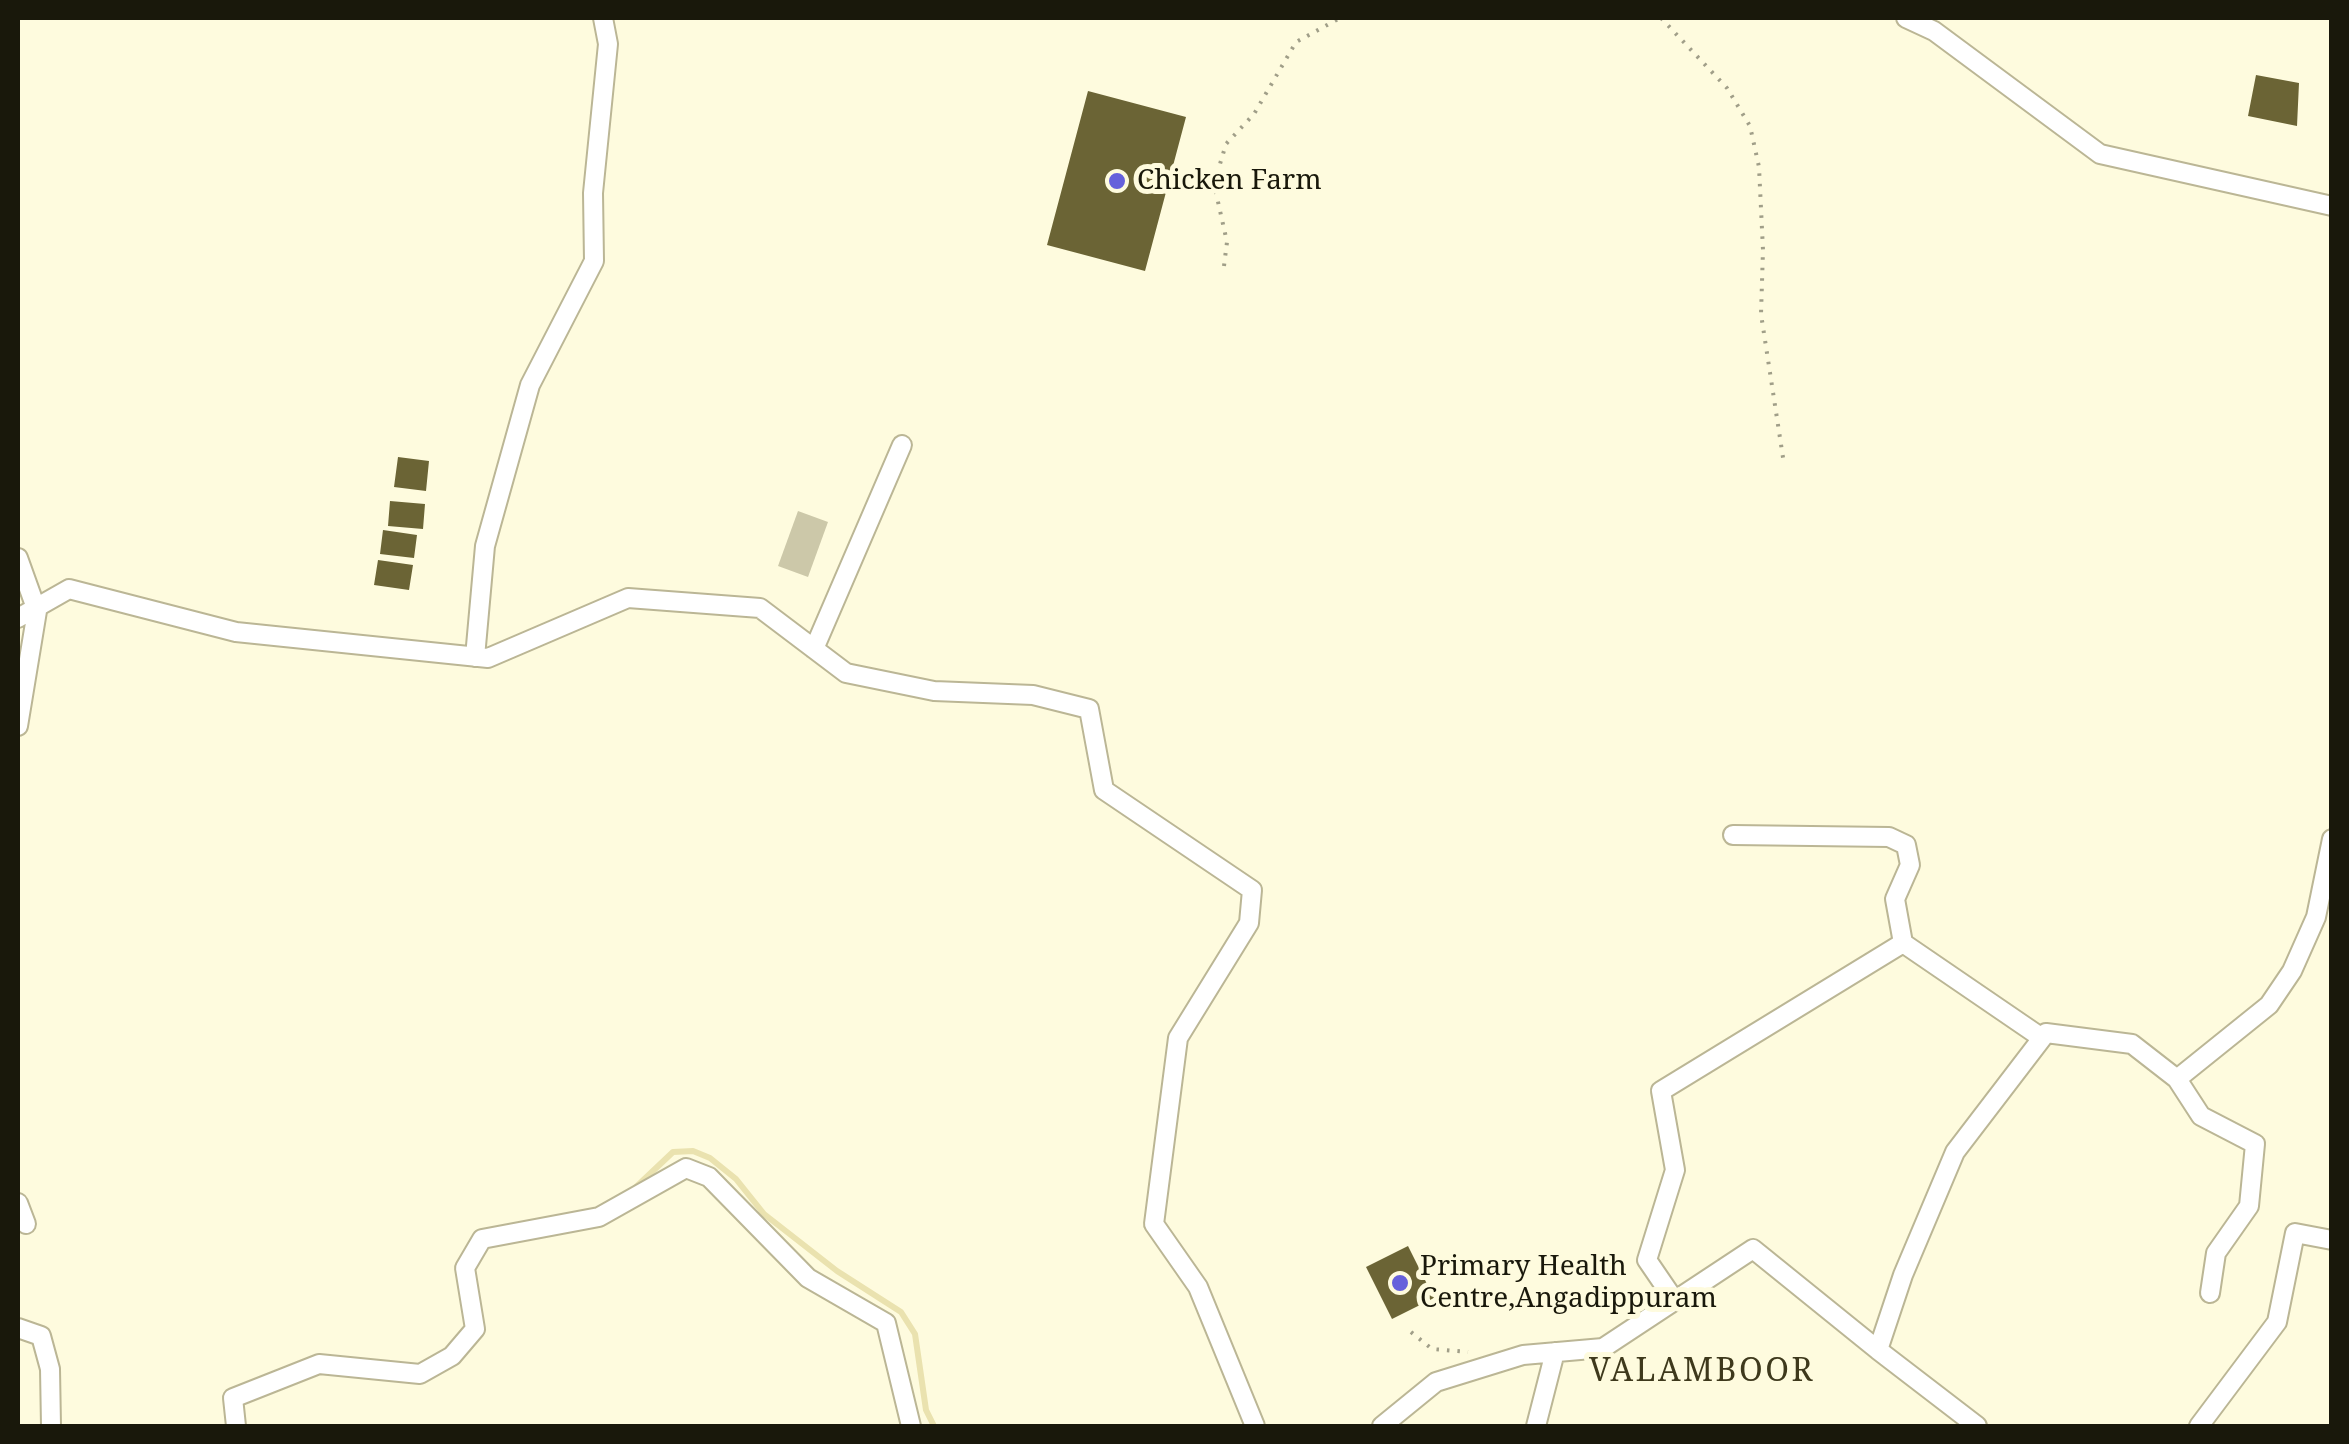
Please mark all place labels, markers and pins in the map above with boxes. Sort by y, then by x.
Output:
place label: Chicken Farm [1137,164,1322,198]
marker: Chicken Farm [1106,170,1128,192]
place label: Primary Health Centre,Angadippuram [1420,1250,1717,1316]
marker: Primary Health Centre,Angadippuram [1389,1272,1411,1294]

